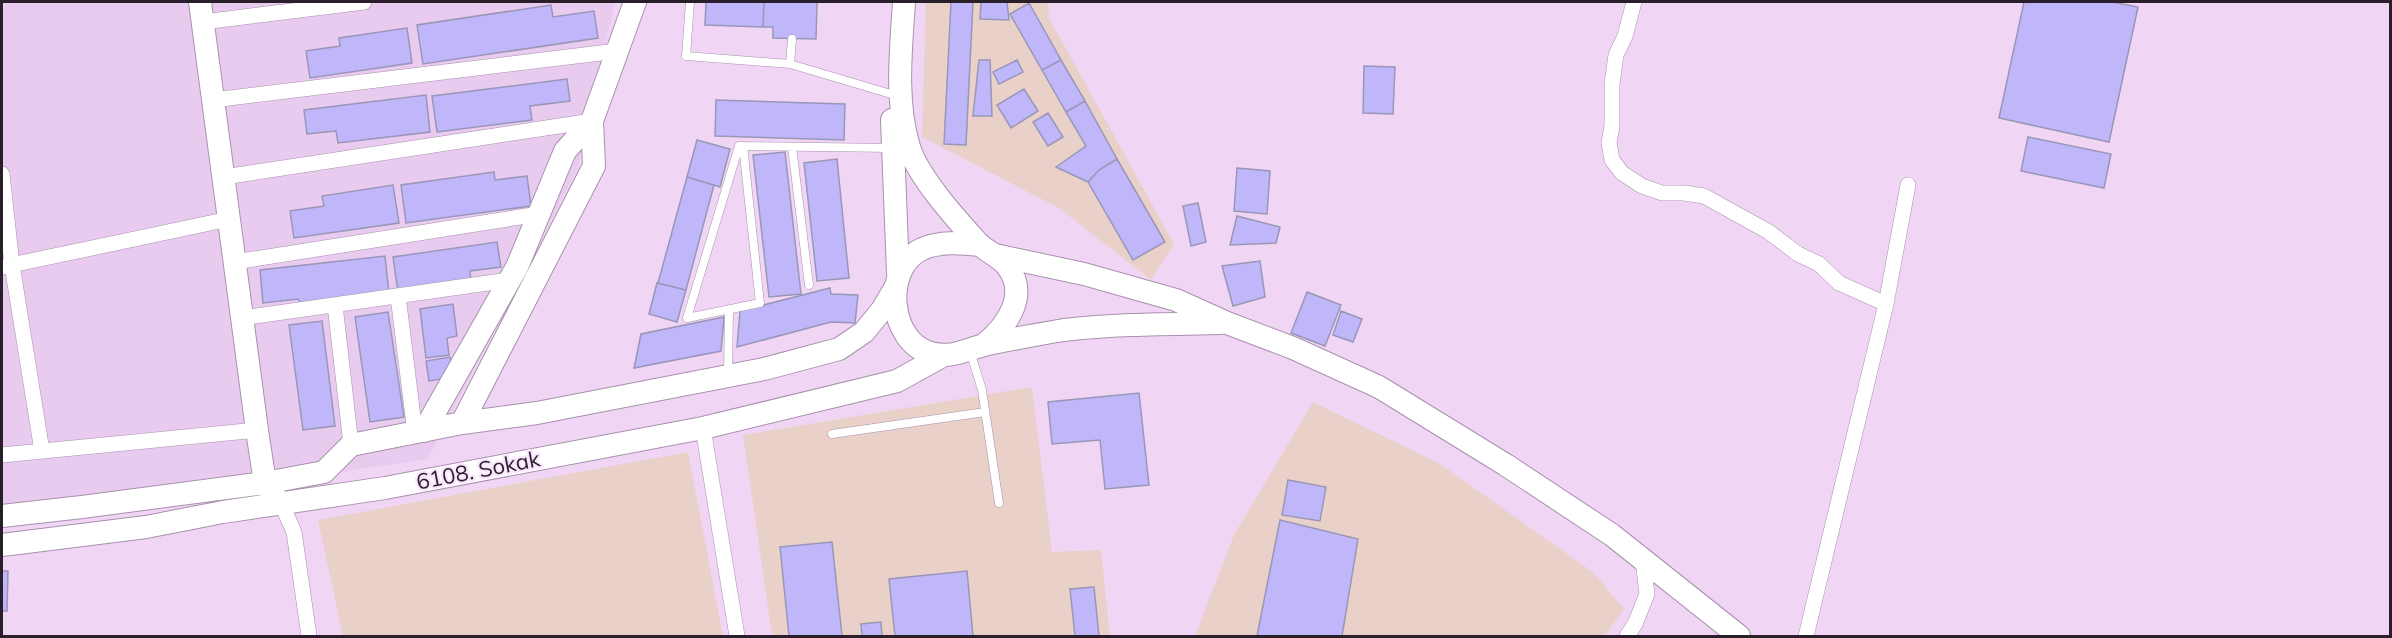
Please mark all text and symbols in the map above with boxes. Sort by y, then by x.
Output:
street label: 6108. Sokak [414,444,543,496]

